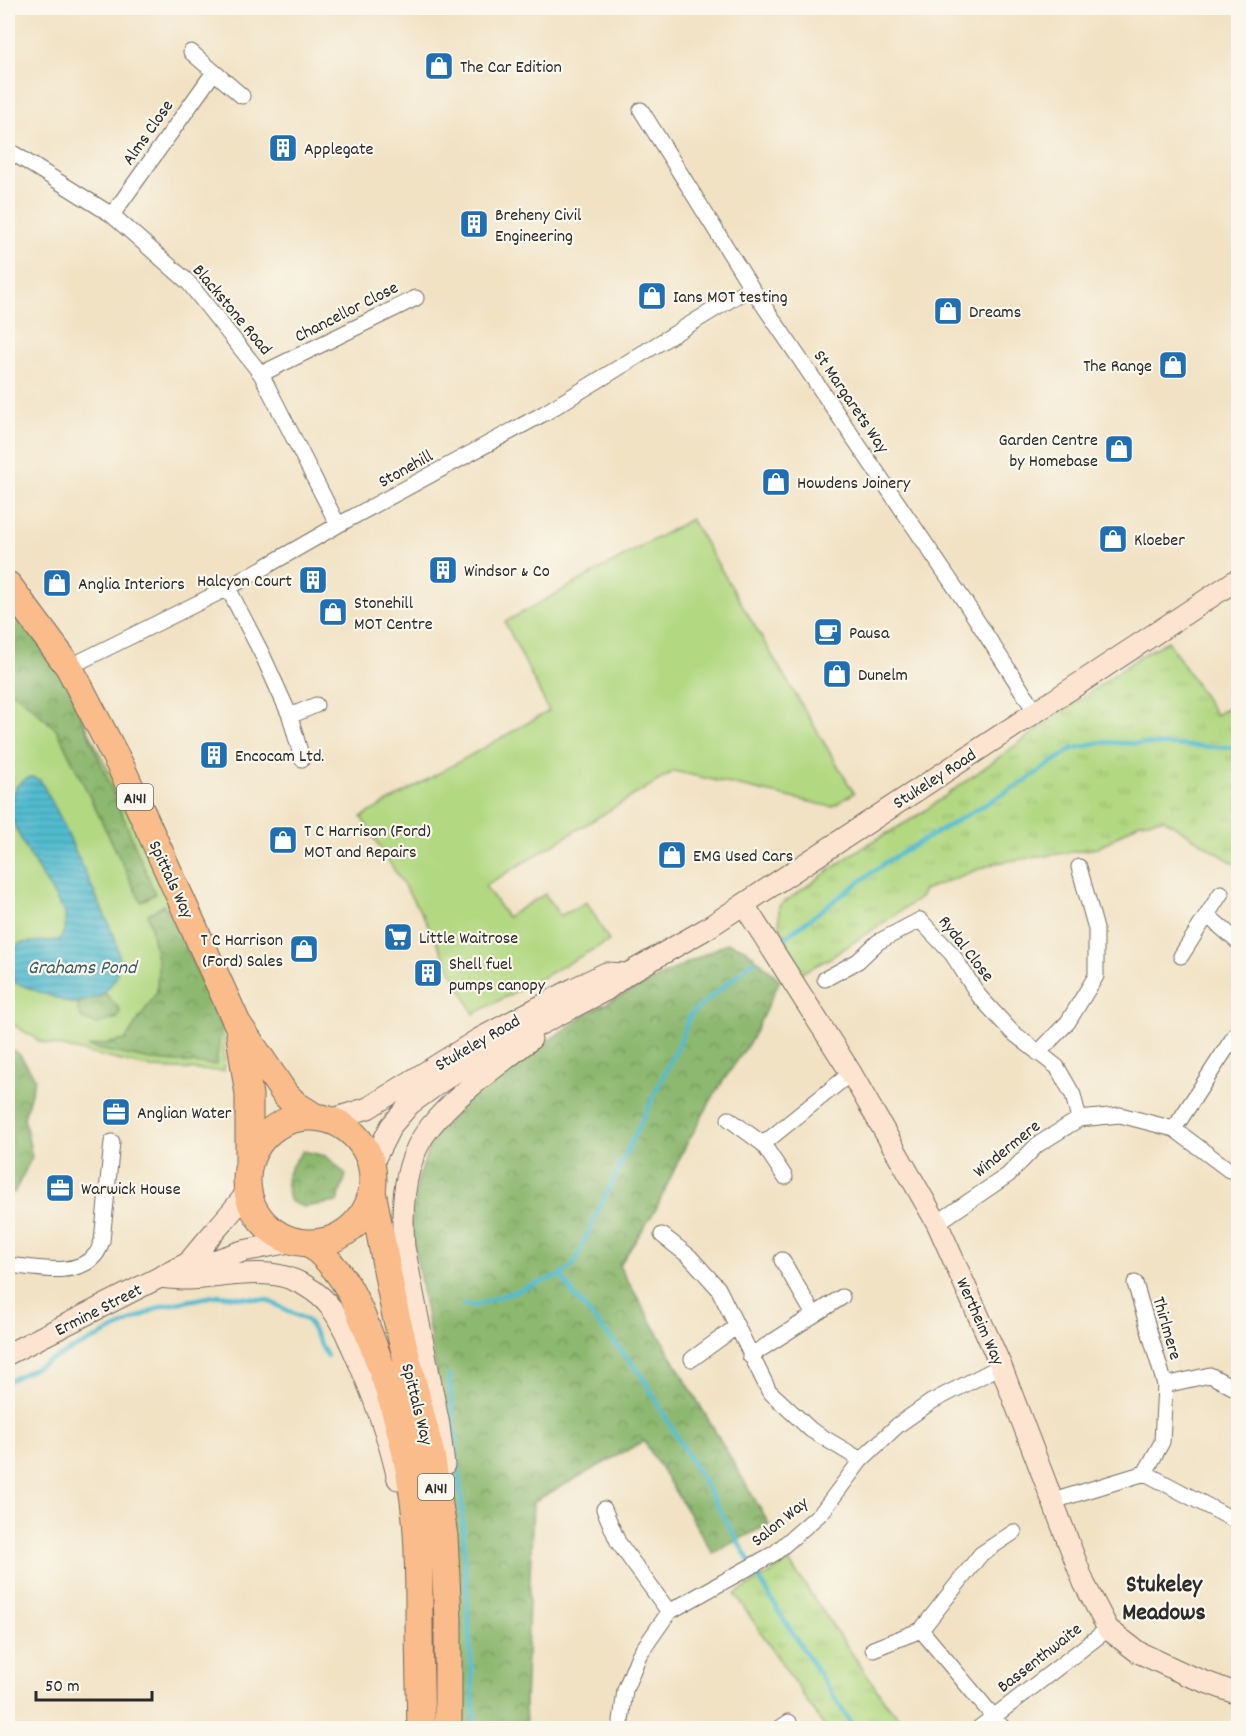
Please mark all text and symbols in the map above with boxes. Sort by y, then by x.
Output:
shop icon: The Car Edition [423,50,455,82]
place label: The Car Edition [460,56,562,81]
street label: Alms Close [117,96,181,171]
building icon: Applegate [267,132,299,164]
place label: Applegate [304,138,374,163]
place label: Breheny Civil Engineering [495,204,582,250]
building icon: Breheny Civil Engineering [458,208,490,240]
street label: Blackstone Road [185,260,277,362]
street label: Chancellor Close [291,276,403,350]
shop icon: Ians MOT testing [636,280,668,312]
place label: Ians MOT testing [673,286,788,311]
shop icon: Dreams [932,295,964,327]
place label: Dreams [969,301,1021,326]
street label: St Margarets Way [806,346,894,460]
shop icon: The Range [1157,349,1189,381]
place label: The Range [1083,355,1152,380]
place label: Garden Centre by Homebase [999,429,1098,475]
shop icon: Garden Centre by Homebase [1103,433,1135,465]
street label: Stonehill [374,445,439,495]
shop icon: Howdens Joinery [760,466,792,498]
place label: Howdens Joinery [797,472,911,497]
shop icon: Kloeber [1097,523,1129,555]
place label: Kloeber [1134,529,1185,554]
building icon: Windsor & Co [427,554,459,586]
place label: Windsor & Co [464,560,550,585]
building icon: Halcyon Court [297,564,329,596]
shop icon: Anglia Interiors [41,567,73,599]
place label: Halcyon Court [197,570,292,595]
place label: Anglia Interiors [78,573,185,598]
place label: Stonehill MOT Centre [354,592,433,638]
shop icon: Stonehill MOT Centre [317,596,349,628]
cafe icon: Pausa [812,616,844,648]
place label: Pausa [849,622,890,647]
shop icon: Dunelm [821,658,853,690]
place label: Dunelm [858,664,908,689]
building icon: Encocam Ltd. [198,739,230,771]
street label: Stukeley Road [889,744,982,816]
place label: Encocam Ltd. [235,745,324,770]
road number: A141 [117,784,153,810]
place label: T C Harrison (Ford) MOT and Repairs [304,820,431,866]
shop icon: T C Harrison (Ford) MOT and Repairs [267,824,299,856]
street label: Spittals Way [141,837,199,924]
shop icon: EMG Used Cars [656,839,688,871]
place label: EMG Used Cars [693,845,793,870]
street label: Rydal Close [931,911,999,988]
supermarket icon: Little Waitrose [382,921,414,953]
place label: Little Waitrose [419,927,518,952]
place label: T C Harrison (Ford) Sales [200,929,283,975]
shop icon: T C Harrison (Ford) Sales [288,933,320,965]
place label: Shell fuel pumps canopy [449,953,546,999]
water label: Grahams Pond [28,955,139,983]
building icon: Shell fuel pumps canopy [412,957,444,989]
street label: Stukeley Road [431,1010,526,1079]
office icon: Anglian Water [100,1096,132,1128]
place label: Anglian Water [137,1102,232,1127]
street label: Windermere [969,1115,1047,1185]
office icon: Warwick House [44,1172,76,1204]
place label: Warwick House [81,1178,181,1203]
street label: Wertheim Way [948,1274,1009,1370]
street label: Ermine Street [51,1278,147,1344]
street label: Thirlmere [1145,1294,1187,1363]
street label: Spittals Way [393,1361,438,1449]
road number: A141 [418,1474,454,1500]
street label: Salon Way [747,1492,815,1554]
district label: Stukeley Meadows [1122,1569,1206,1631]
street label: Bassenthwaite [993,1618,1088,1700]
scale bar [36,1664,152,1702]
text: 50 m [45,1675,80,1700]

